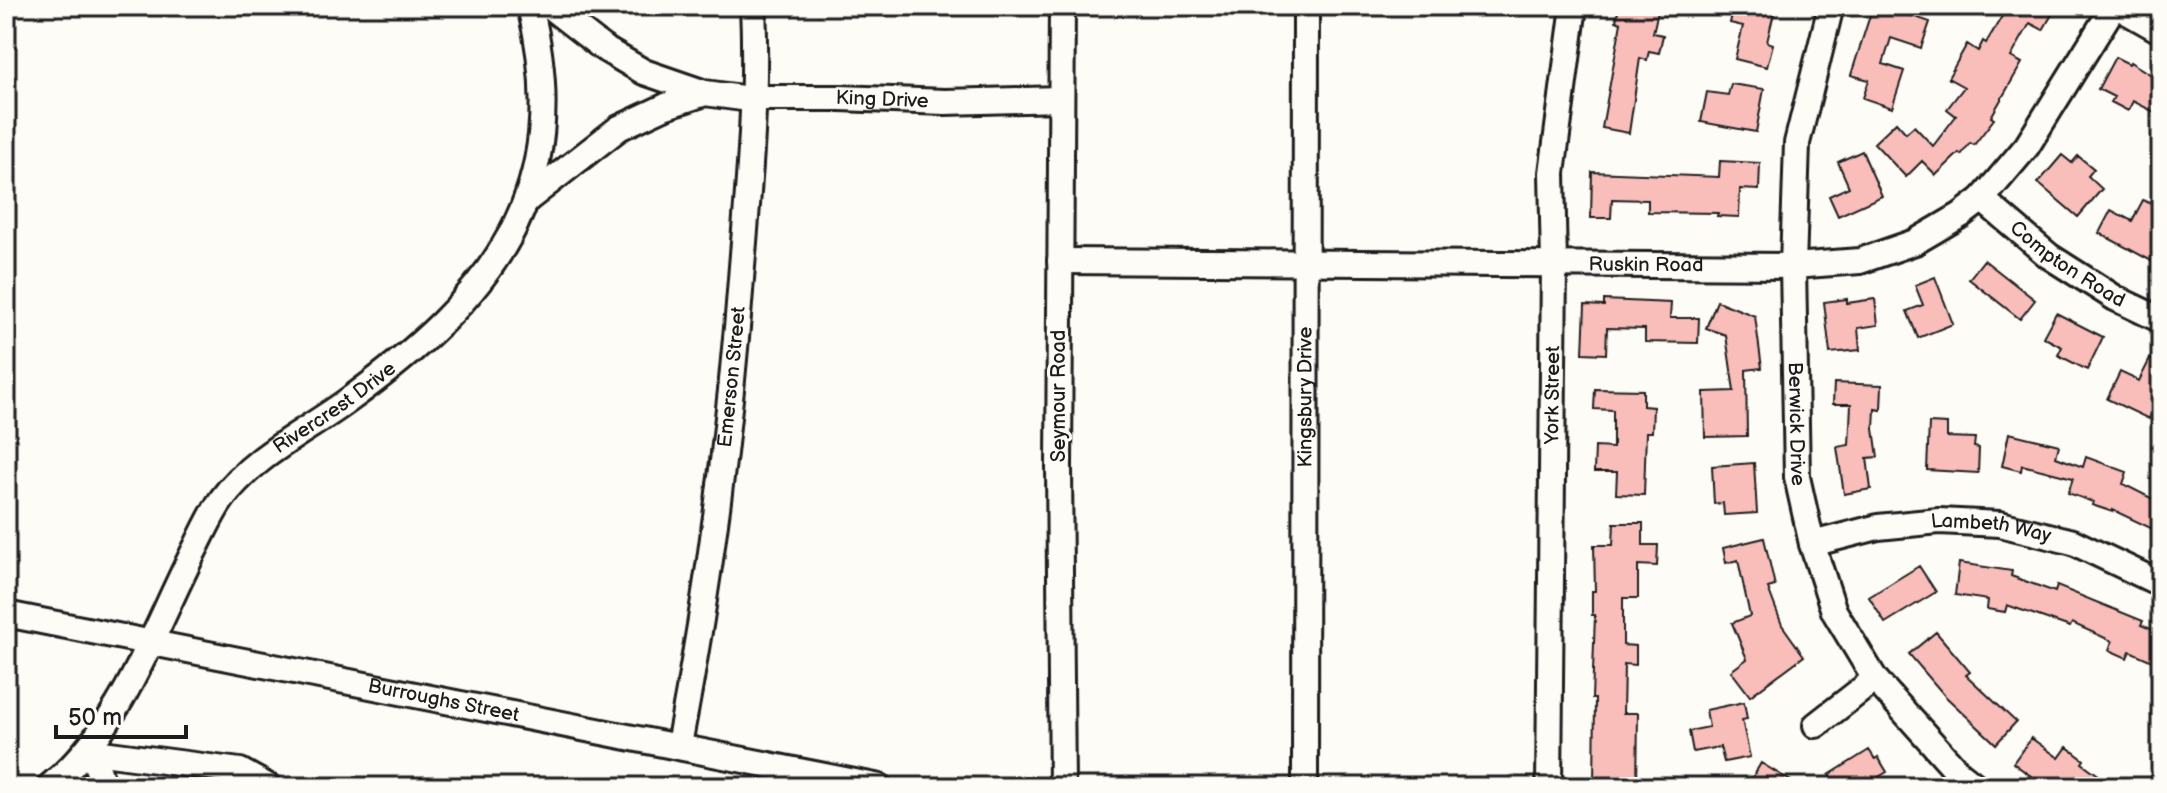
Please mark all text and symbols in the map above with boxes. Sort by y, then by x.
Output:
street label: King Drive [835,86,929,113]
street label: Compton Road [2005,216,2129,313]
street label: Ruskin Road [1588,253,1704,277]
street label: Emerson Street [713,306,751,449]
street label: Kingsbury Drive [1293,326,1318,468]
street label: Seymour Road [1047,330,1071,462]
street label: York Street [1540,346,1565,445]
street label: Rivercrest Drive [269,357,401,459]
street label: Berwick Drive [1783,362,1811,488]
street label: Lambeth Way [1930,509,2054,548]
street label: Burroughs Street [366,674,521,727]
scale bar [56,689,186,739]
text: 50 m [68,703,122,732]

